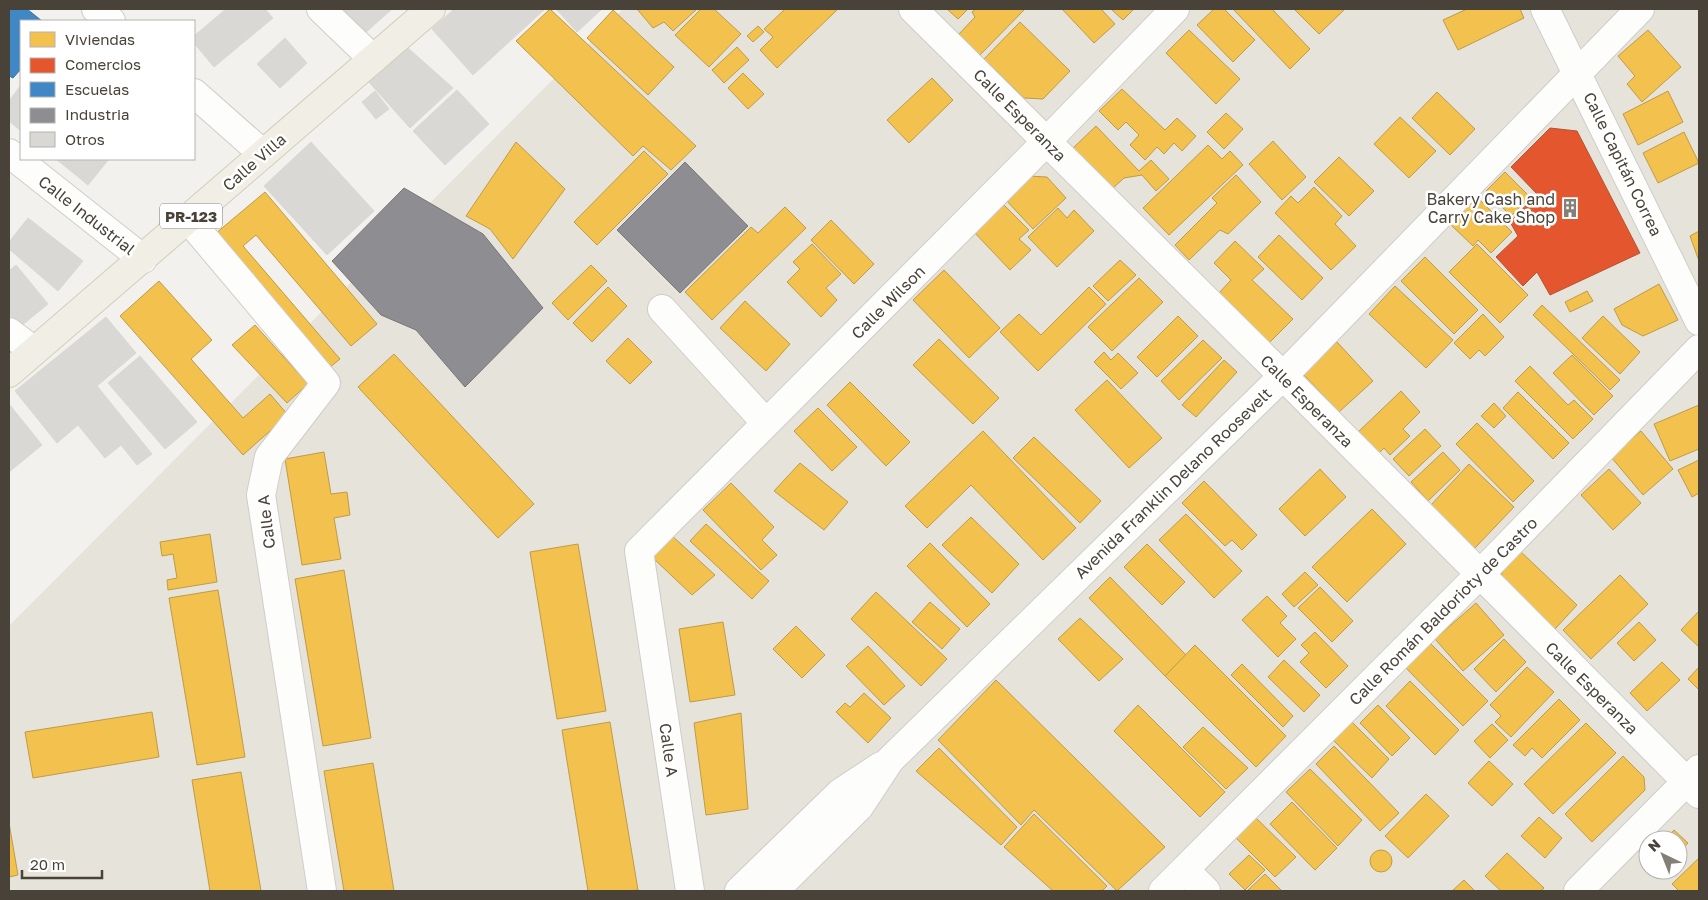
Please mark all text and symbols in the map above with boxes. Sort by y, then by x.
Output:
legend [20,20,195,160]
text: Viviendas [65,30,135,48]
text: Comercios [65,55,141,73]
street label: Calle Esperanza [970,65,1070,165]
text: Escuelas [65,80,129,98]
street label: Calle Capitán Correa [1579,89,1667,239]
text: Industria [65,105,130,123]
street label: Calle Villa [218,129,290,195]
text: Otros [65,130,105,148]
street label: Calle Industrial [35,171,139,259]
place label: Bakery Cash and Carry Cake Shop [1427,189,1555,227]
building icon: Bakery Cash and Carry Cake Shop [1559,197,1581,219]
road number: PR-123 [160,204,222,228]
street label: Calle Wilson [847,261,929,343]
street label: Calle Esperanza [1257,351,1357,451]
street label: Avenida Franklin Delano Roosevelt [1070,383,1276,583]
street label: Calle A [253,494,279,550]
street label: Calle Román Baldorioty de Castro [1345,513,1541,709]
street label: Calle Esperanza [1542,638,1642,738]
street label: Calle A [655,722,683,778]
north arrow [1638,830,1688,880]
text: N [1644,835,1663,855]
scale bar [22,848,102,880]
text: 20 m [30,855,65,873]

